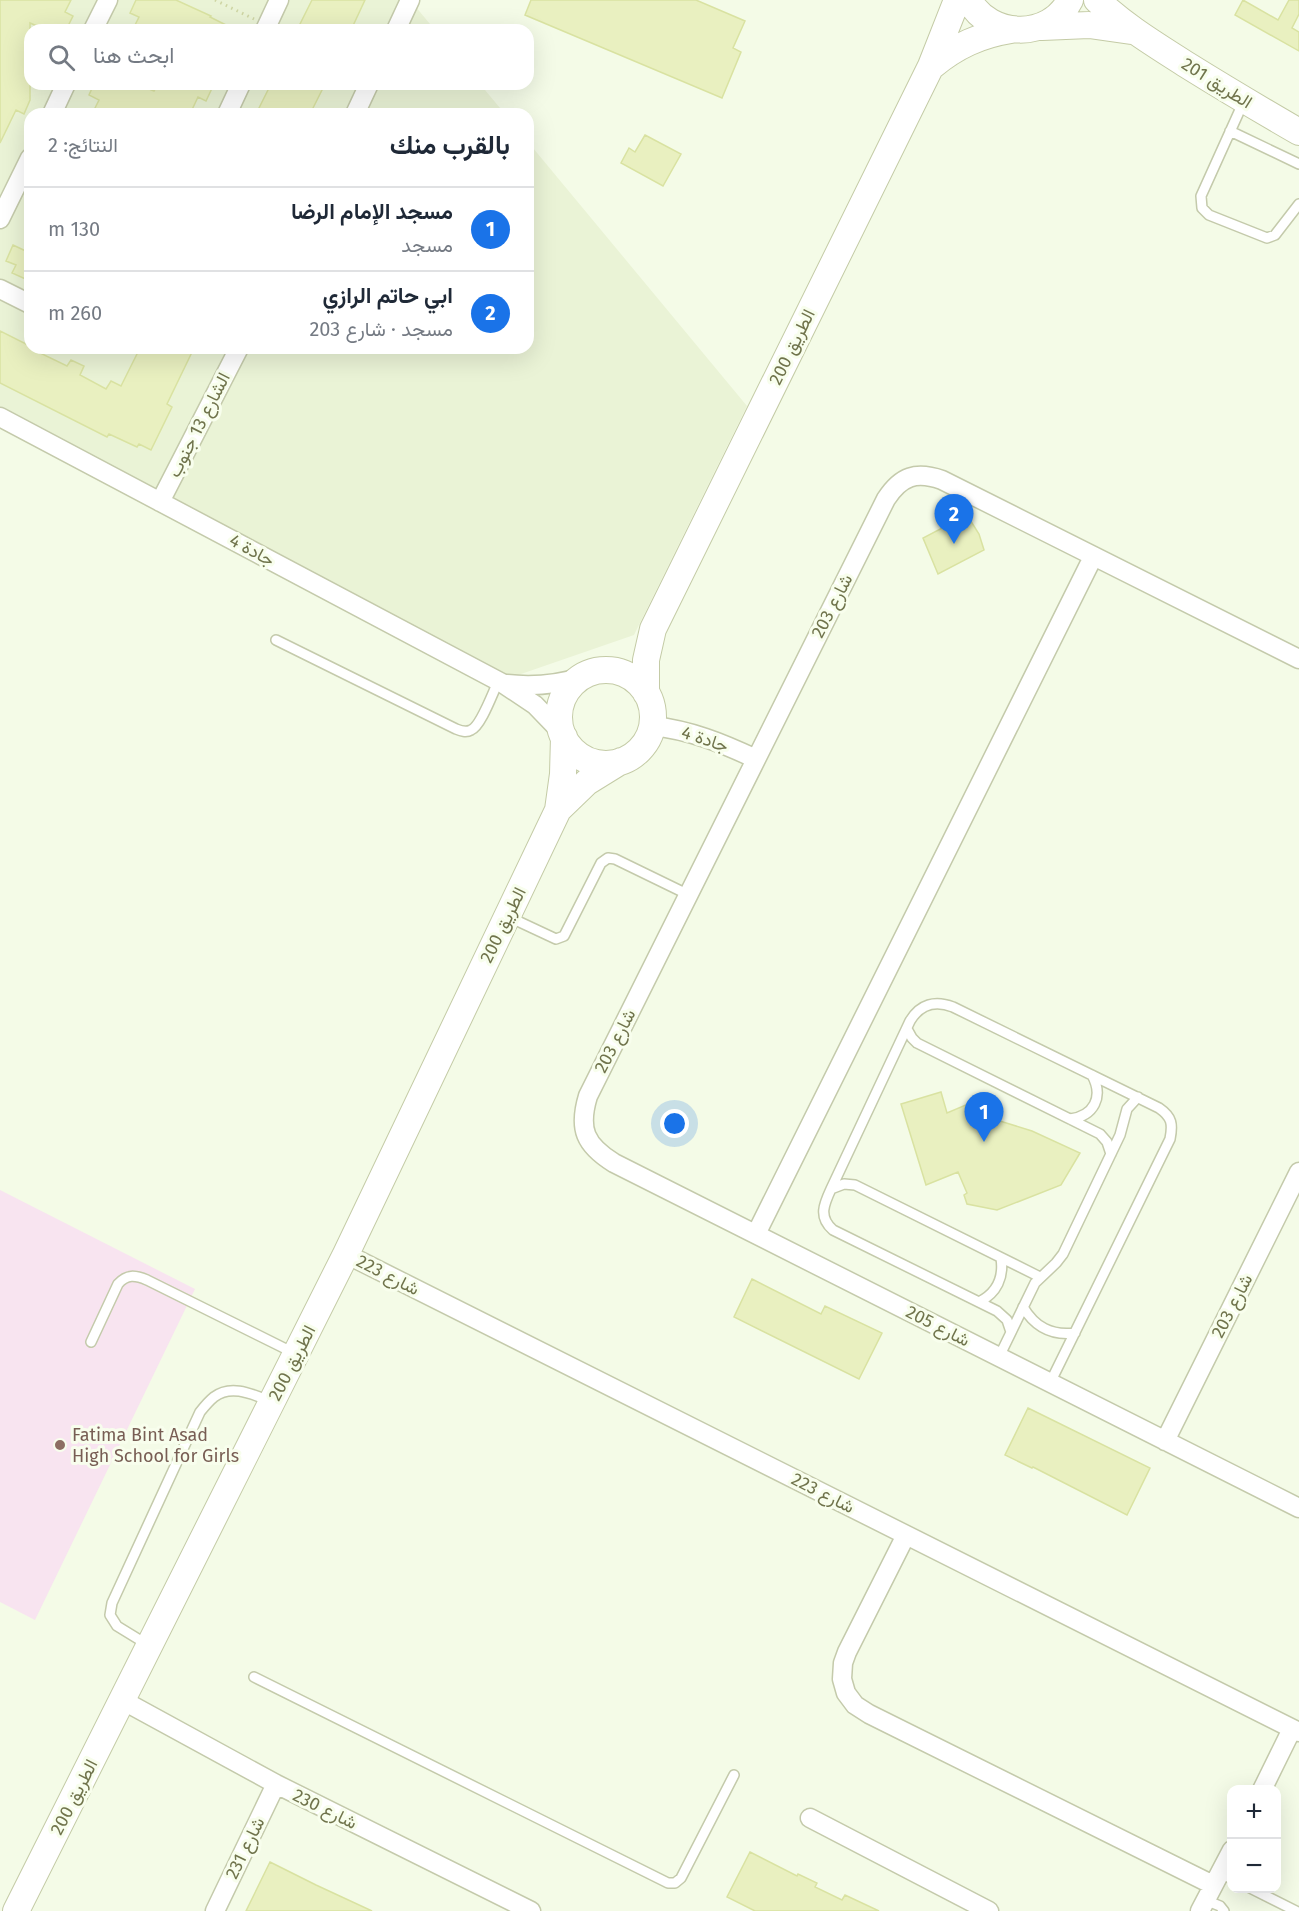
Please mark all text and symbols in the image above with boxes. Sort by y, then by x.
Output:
search box [24,24,534,90]
icon: search [45,41,78,74]
text: ابحث هنا [93,42,174,69]
street label: الطريق 201 [1178,53,1256,113]
text: بالقرب منك [390,130,510,161]
text: النتائج: 2 [48,133,118,157]
text: مسجد الإمام الرضا [291,198,453,225]
text: 130 m [48,217,100,241]
text: 1 [486,217,495,241]
text: مسجد [401,233,453,257]
text: ابي حاتم الرازي [322,282,453,309]
text: 260 m [48,301,102,325]
text: 2 [485,301,496,325]
street label: الطريق 200 [764,305,820,389]
text: مسجد · شارع 203 [309,317,453,341]
street label: الشارع 13 جنوب [163,369,236,482]
pin: 2 [934,494,974,544]
street label: جادة 4 [226,529,278,571]
street label: شارع 203 [807,570,858,642]
street label: جادة 4 [679,721,731,757]
street label: الطريق 200 [475,883,531,967]
street label: شارع 203 [590,1005,641,1077]
pin: 1 [964,1092,1004,1142]
your location [660,1109,689,1138]
street label: شارع 223 [352,1250,423,1301]
street label: شارع 203 [1207,1270,1258,1342]
street label: شارع 205 [902,1301,974,1352]
street label: الطريق 200 [264,1322,320,1404]
place label: Fatima Bint Asad High School for Girls [72,1424,239,1467]
marker: Fatima Bint Asad High School for Girls [53,1438,67,1452]
street label: شارع 223 [787,1468,858,1519]
street label: الطريق 200 [46,1756,102,1838]
street label: شارع 230 [289,1784,361,1835]
map controls [1227,1785,1281,1893]
button: + [1227,1785,1281,1839]
street label: شارع 231 [221,1813,270,1883]
button: − [1227,1839,1281,1893]

